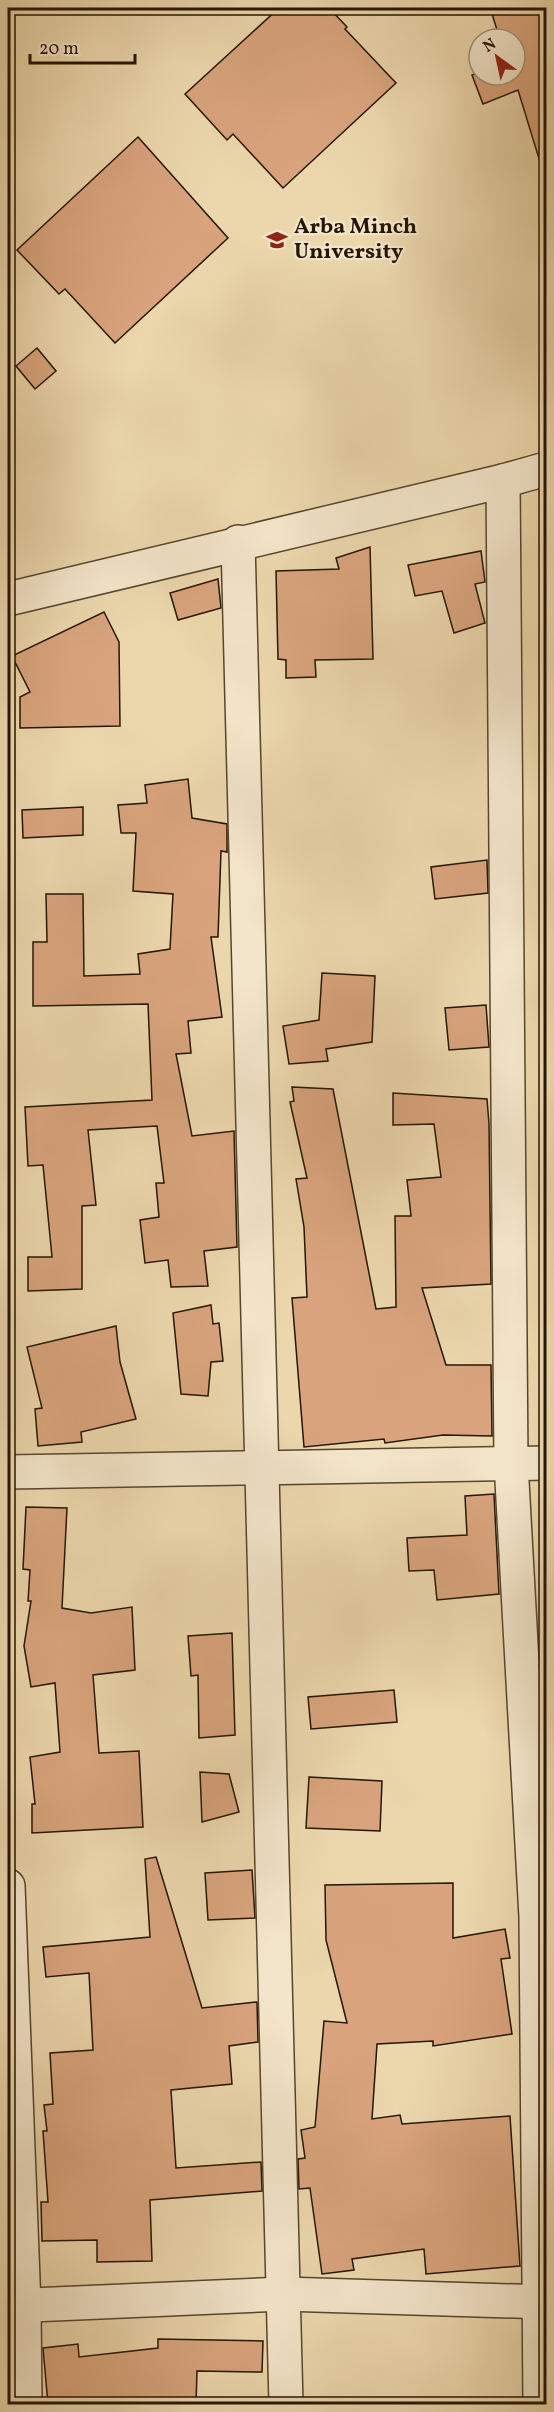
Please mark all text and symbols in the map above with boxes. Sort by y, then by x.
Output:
scale bar [30,27,135,65]
north arrow [467,27,527,87]
text: N [479,34,501,58]
text: 20 m [39,37,79,62]
place label: Arba Minch University [294,212,417,268]
school or university icon: Arba Minch University [265,228,289,252]

